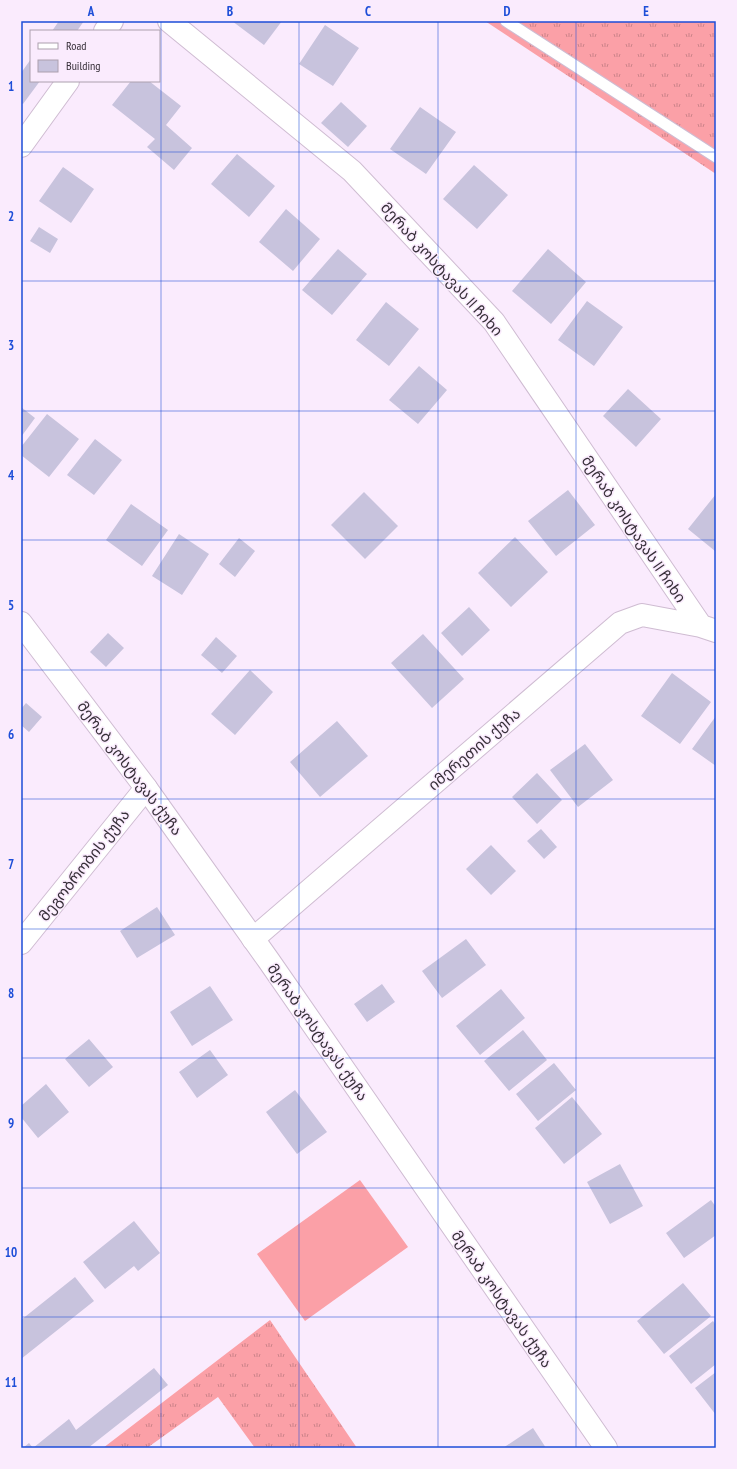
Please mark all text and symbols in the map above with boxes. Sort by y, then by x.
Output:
text: A [87,3,95,20]
text: B [227,3,233,20]
text: C [365,3,371,20]
text: D [504,3,511,20]
text: E [643,3,649,20]
legend [30,30,160,82]
text: Road [66,38,86,53]
text: Building [66,58,101,73]
text: 1 [8,78,14,95]
street label: მერაბ კოსტავას II ჩიხი [377,198,507,340]
text: 2 [8,208,14,225]
text: 3 [8,337,14,354]
street label: მერაბ კოსტავას II ჩიხი [578,452,690,606]
text: 4 [8,467,15,484]
text: 5 [8,597,14,614]
street label: მერაბ კოსტავას ქუჩა [73,697,187,839]
street label: იმერეთის ქუჩა [424,704,524,794]
text: 6 [8,726,14,743]
street label: მეგობრობის ქუჩა [34,805,134,925]
text: 7 [8,856,14,873]
street label: მერაბ კოსტავას ქუჩა [263,960,373,1104]
text: 8 [8,985,14,1002]
text: 9 [8,1115,14,1132]
street label: მერაბ კოსტავას ქუჩა [447,1227,557,1371]
text: 10 [5,1244,17,1261]
text: 11 [5,1374,17,1391]

